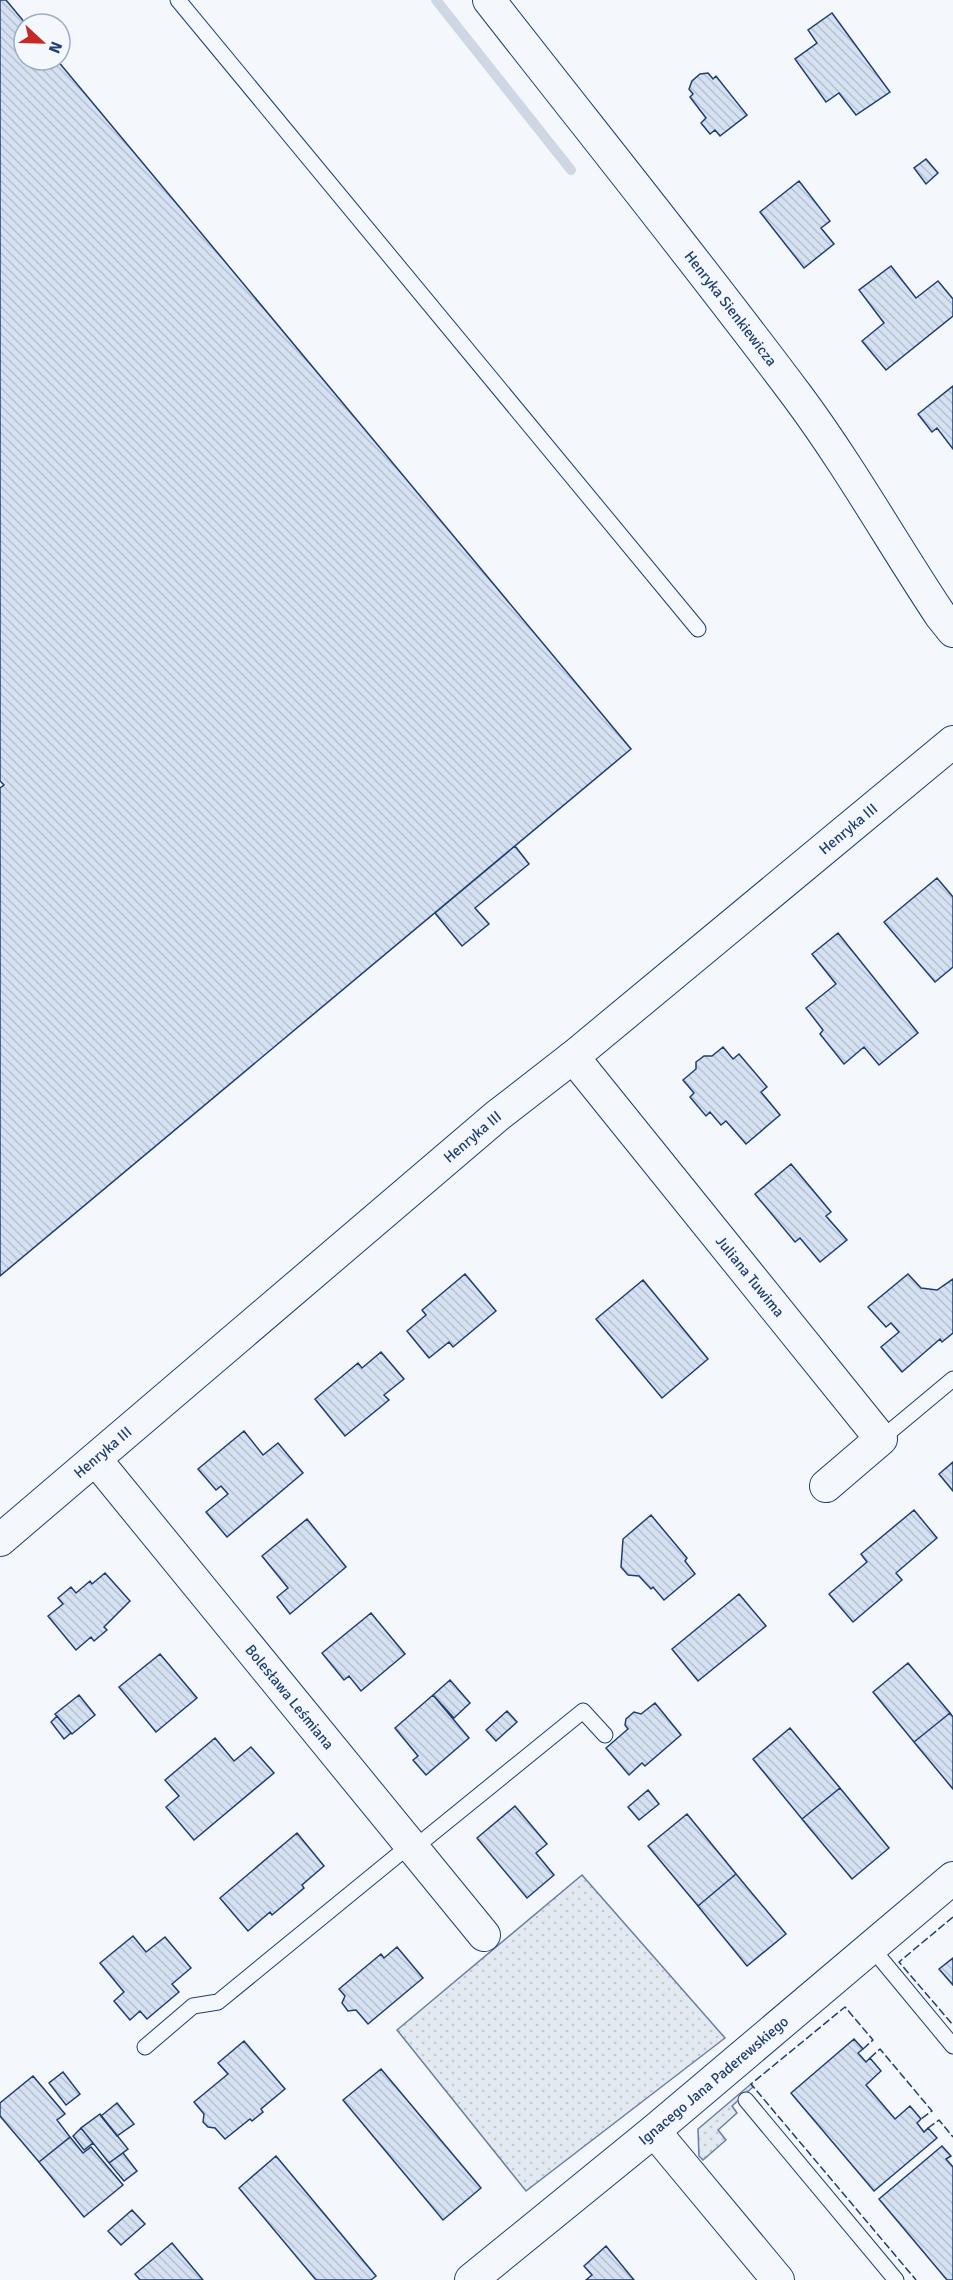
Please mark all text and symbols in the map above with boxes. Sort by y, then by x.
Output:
north arrow [12,12,72,72]
text: N [44,38,66,56]
street label: Henryka Sienkiewicza [681,247,781,370]
street label: Henryka III [815,799,881,858]
street label: Henryka III [440,1107,505,1167]
street label: Juliana Tuwima [712,1232,788,1321]
street label: Henryka III [70,1423,135,1482]
street label: Bolesława Leśmiana [241,1641,338,1753]
street label: Ignacego Jana Paderewskiego [635,2012,792,2149]

